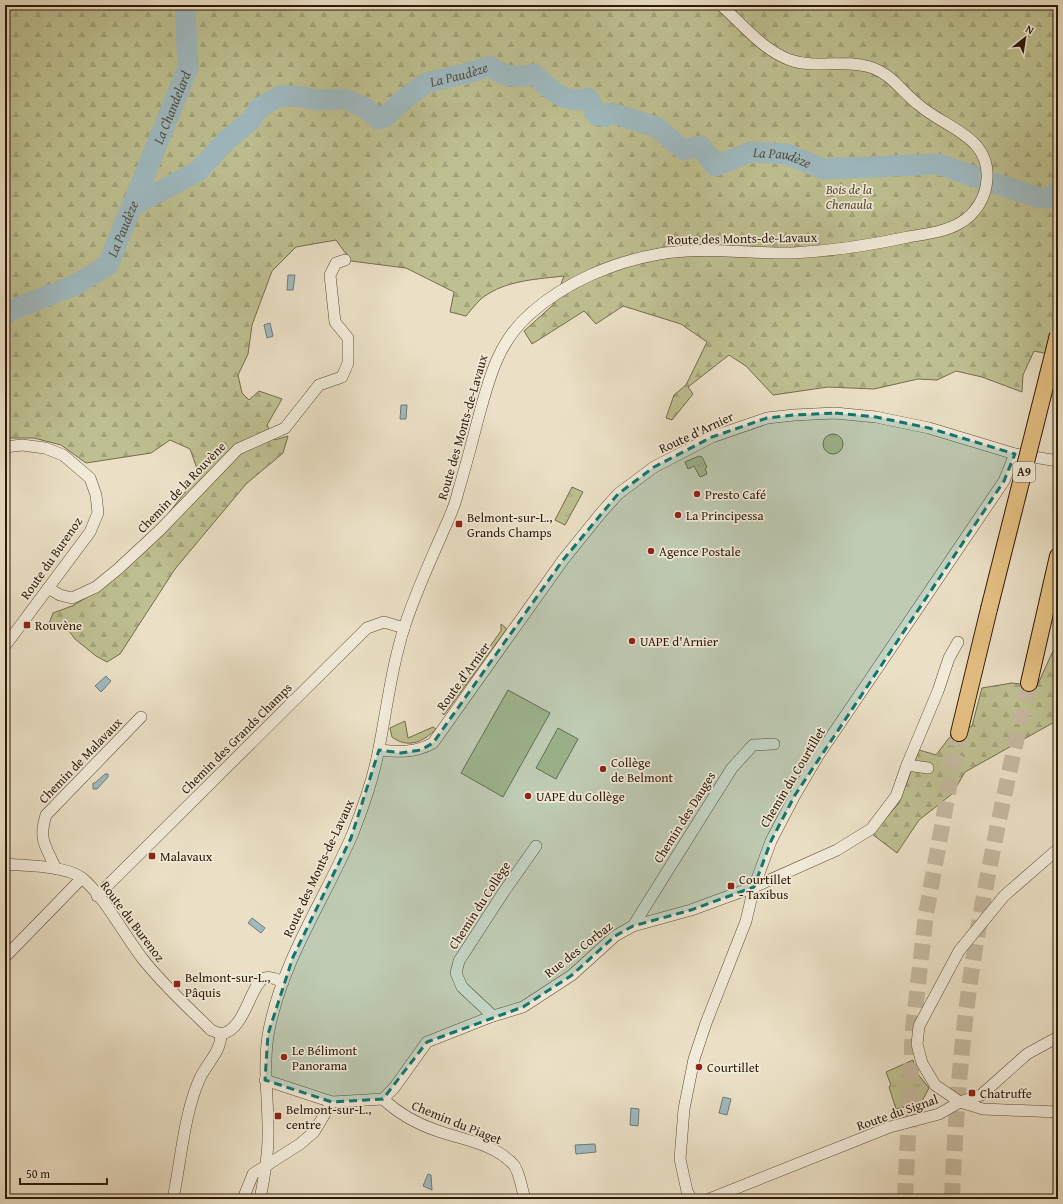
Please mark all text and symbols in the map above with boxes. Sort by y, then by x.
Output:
north arrow [1005,18,1045,58]
text: N [1023,21,1038,38]
water label: La Paudèze [427,57,491,92]
water label: La Chandelard [148,68,196,148]
water label: La Paudèze [751,142,815,173]
park label: Bois de la Chenaula [825,180,872,214]
water label: La Paudèze [102,197,143,261]
street label: Route des Monts-de-Lavaux [667,228,818,249]
street label: Route des Monts-de-Lavaux [433,352,492,502]
street label: Route d'Arnier [656,407,737,458]
street label: Chemin de la Rouvène [133,437,230,537]
road number: A9 [1013,462,1035,482]
place label: Presto Café [705,485,766,504]
marker: Presto Café [692,489,702,499]
place label: La Principessa [686,506,764,525]
place label: Belmont-sur-L., Grands Champs [467,508,552,542]
marker: La Principessa [673,510,683,520]
street label: Route du Burenoz [16,513,87,603]
marker: Belmont-sur-L., Grands Champs [454,519,464,529]
place label: Agence Postale [659,542,741,561]
marker: Agence Postale [646,546,656,556]
place label: Rouvène [35,616,82,635]
marker: Rouvène [22,620,32,630]
place label: UAPE d'Arnier [640,632,719,651]
marker: UAPE d'Arnier [627,636,637,646]
street label: Route d'Arnier [432,638,495,714]
street label: Chemin des Grands Champs [176,678,296,798]
street label: Chemin de Malavaux [34,713,127,808]
street label: Chemin du Courtillet [755,723,830,831]
place label: Collège de Belmont [611,753,674,787]
marker: Collège de Belmont [598,764,608,774]
street label: Chemin des Dauges [649,768,720,867]
place label: UAPE du Collège [536,787,625,806]
marker: UAPE du Collège [523,791,533,801]
street label: Route des Monts-de-Lavaux [278,796,359,940]
place label: Malavaux [160,847,213,866]
marker: Malavaux [147,851,157,861]
street label: Chemin du Collège [444,858,515,953]
place label: Courtillet - Taxibus [739,870,792,904]
street label: Route du Burenoz [96,877,170,966]
marker: Courtillet - Taxibus [726,881,736,891]
street label: Rue des Corbaz [540,916,617,982]
place label: Belmont-sur-L., Pâquis [185,968,270,1002]
marker: Belmont-sur-L., Pâquis [172,979,182,989]
place label: Le Bélimont Panorama [292,1041,358,1075]
marker: Le Bélimont Panorama [279,1052,289,1062]
place label: Courtillet [707,1058,760,1077]
marker: Courtillet [694,1062,704,1072]
place label: Chatruffe [980,1084,1032,1103]
marker: Chatruffe [967,1088,977,1098]
street label: Route du Signal [854,1090,941,1135]
street label: Chemin du Piaget [409,1096,505,1149]
place label: Belmont-sur-L., centre [286,1100,371,1134]
marker: Belmont-sur-L., centre [273,1111,283,1121]
scale bar [20,1160,107,1186]
text: 50 m [26,1165,50,1182]

